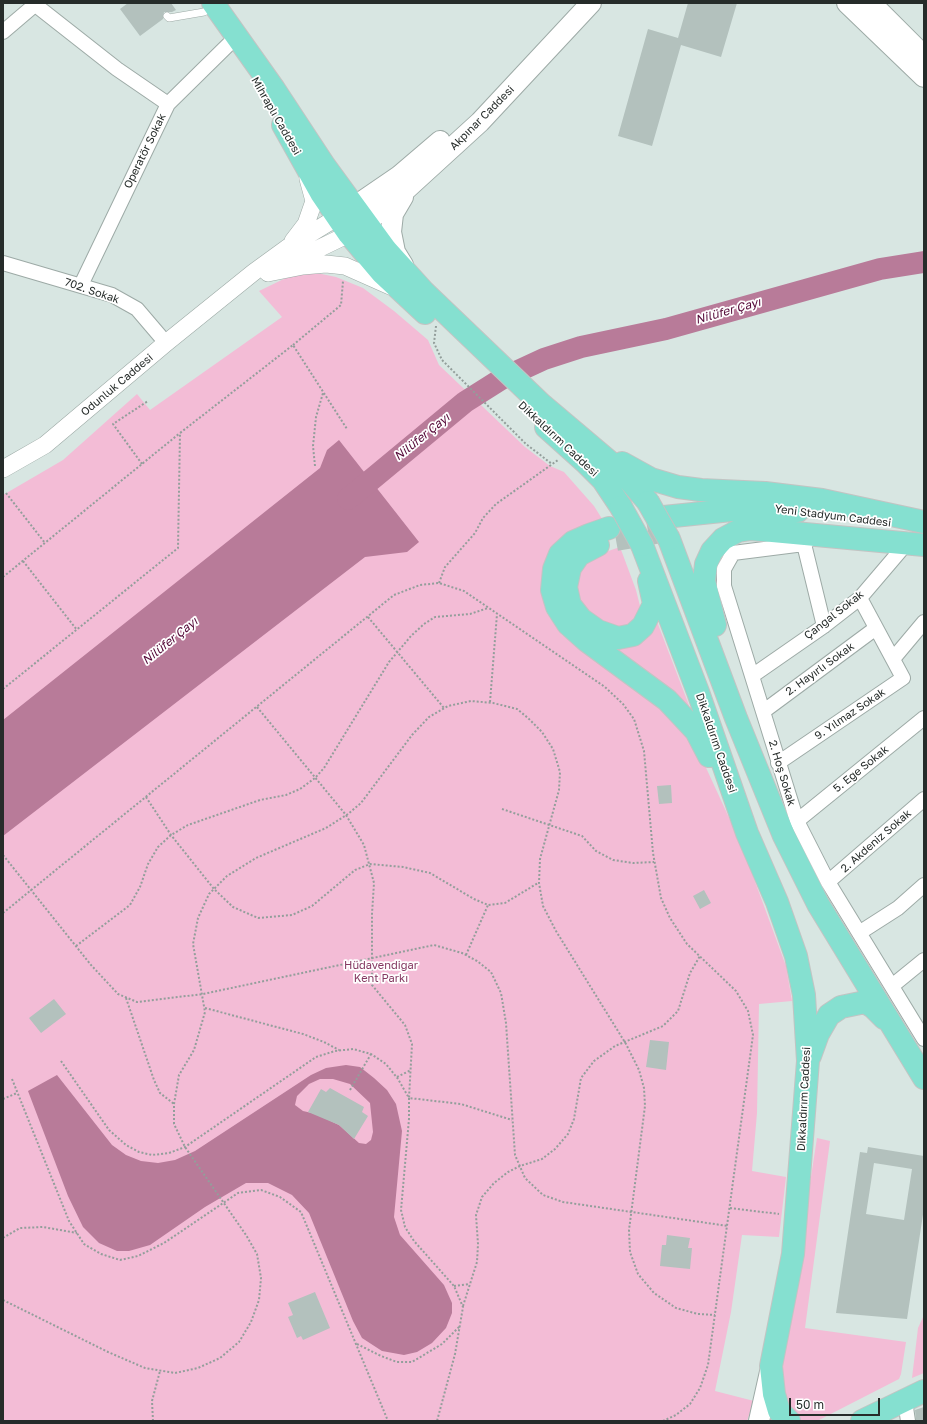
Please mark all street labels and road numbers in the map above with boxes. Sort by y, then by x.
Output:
street label: Mihraplı Caddesi [248,75,304,157]
street label: Akpınar Caddesi [447,83,517,153]
street label: Operatör Sokak [121,111,169,191]
street label: 702. Sokak [63,275,121,307]
street label: Odunluk Caddesi [78,351,156,419]
street label: Dikkaldırım Caddesi [515,399,601,479]
street label: Yeni Stadyum Caddesi [774,502,892,530]
street label: Çangal Sokak [802,588,866,642]
street label: 2. Hayırlı Sokak [783,640,857,698]
street label: 9. Yılmaz Sokak [812,685,888,743]
street label: Dikkaldırım Caddesi [693,691,739,795]
street label: 2. Hoş Sokak [766,738,798,808]
street label: 5. Ege Sokak [831,743,891,795]
street label: 2. Akdeniz Sokak [838,807,914,875]
street label: Dikkaldırım Caddesi [795,1047,813,1151]

